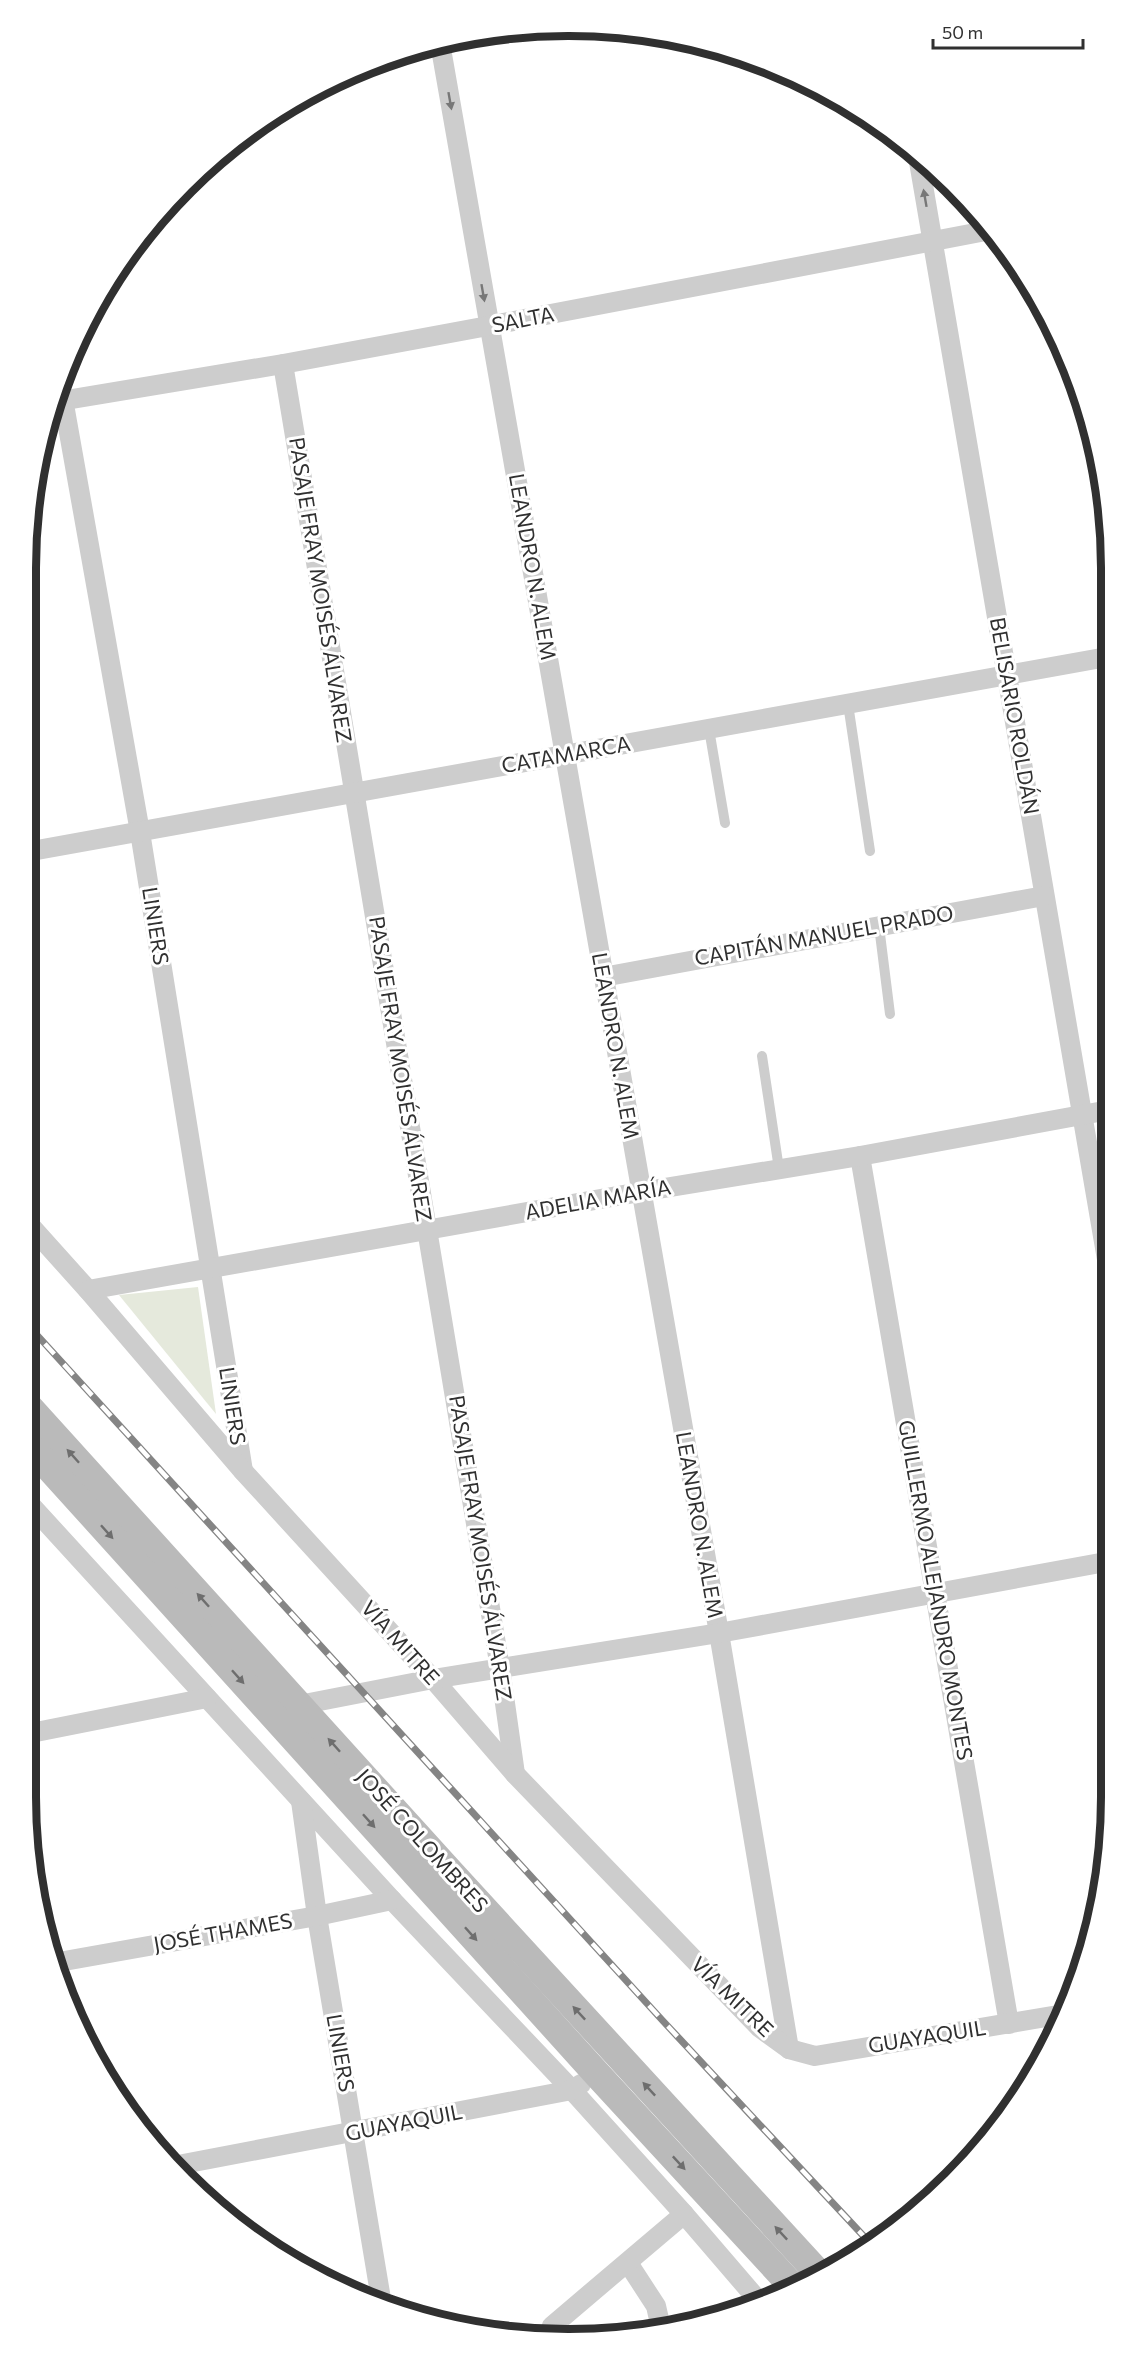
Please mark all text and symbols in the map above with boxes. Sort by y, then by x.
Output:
scale bar [933,12,1083,50]
text: 50 m [942,21,983,43]
one-way arrow [445,91,454,110]
one-way arrow [920,188,929,207]
one-way arrow [478,283,487,302]
street label: SALTA [489,300,556,337]
street label: PASAJE FRAY MOISÉS ÁLVAREZ [285,435,358,744]
street label: LEANDRO N. ALEM [505,471,562,662]
street label: BELISARIO ROLDÁN [986,615,1045,816]
street label: CATAMARCA [499,730,632,777]
street label: LINIERS [138,885,175,966]
street label: CAPITÁN MANUEL PRADO [692,899,955,970]
street label: PASAJE FRAY MOISÉS ÁLVAREZ [365,914,438,1223]
street label: LEANDRO N. ALEM [588,950,645,1141]
street label: ADELIA MARÍA [523,1173,673,1224]
street label: LINIERS [215,1365,252,1446]
street label: PASAJE FRAY MOISÉS ÁLVAREZ [445,1393,518,1702]
street label: GUILLERMO ALEJANDRO MONTES [894,1418,979,1762]
street label: LEANDRO N. ALEM [672,1429,729,1620]
one-way arrow [66,1449,80,1463]
one-way arrow [100,1525,114,1540]
one-way arrow [197,1593,211,1607]
street label: VÍA MITRE [357,1595,445,1689]
one-way arrow [231,1669,245,1684]
one-way arrow [327,1737,341,1752]
street label: JOSÉ COLOMBRES [352,1763,494,1917]
one-way arrow [362,1813,375,1828]
street label: JOSÉ THAMES [151,1907,294,1956]
one-way arrow [464,1926,477,1941]
street label: VÍA MITRE [687,1951,779,2041]
one-way arrow [573,2006,586,2021]
street label: LINIERS [322,2012,361,2094]
street label: GUAYAQUIL [866,2014,987,2057]
one-way arrow [642,2082,656,2097]
street label: GUAYAQUIL [343,2098,464,2145]
one-way arrow [671,2155,685,2169]
one-way arrow [775,2226,788,2241]

